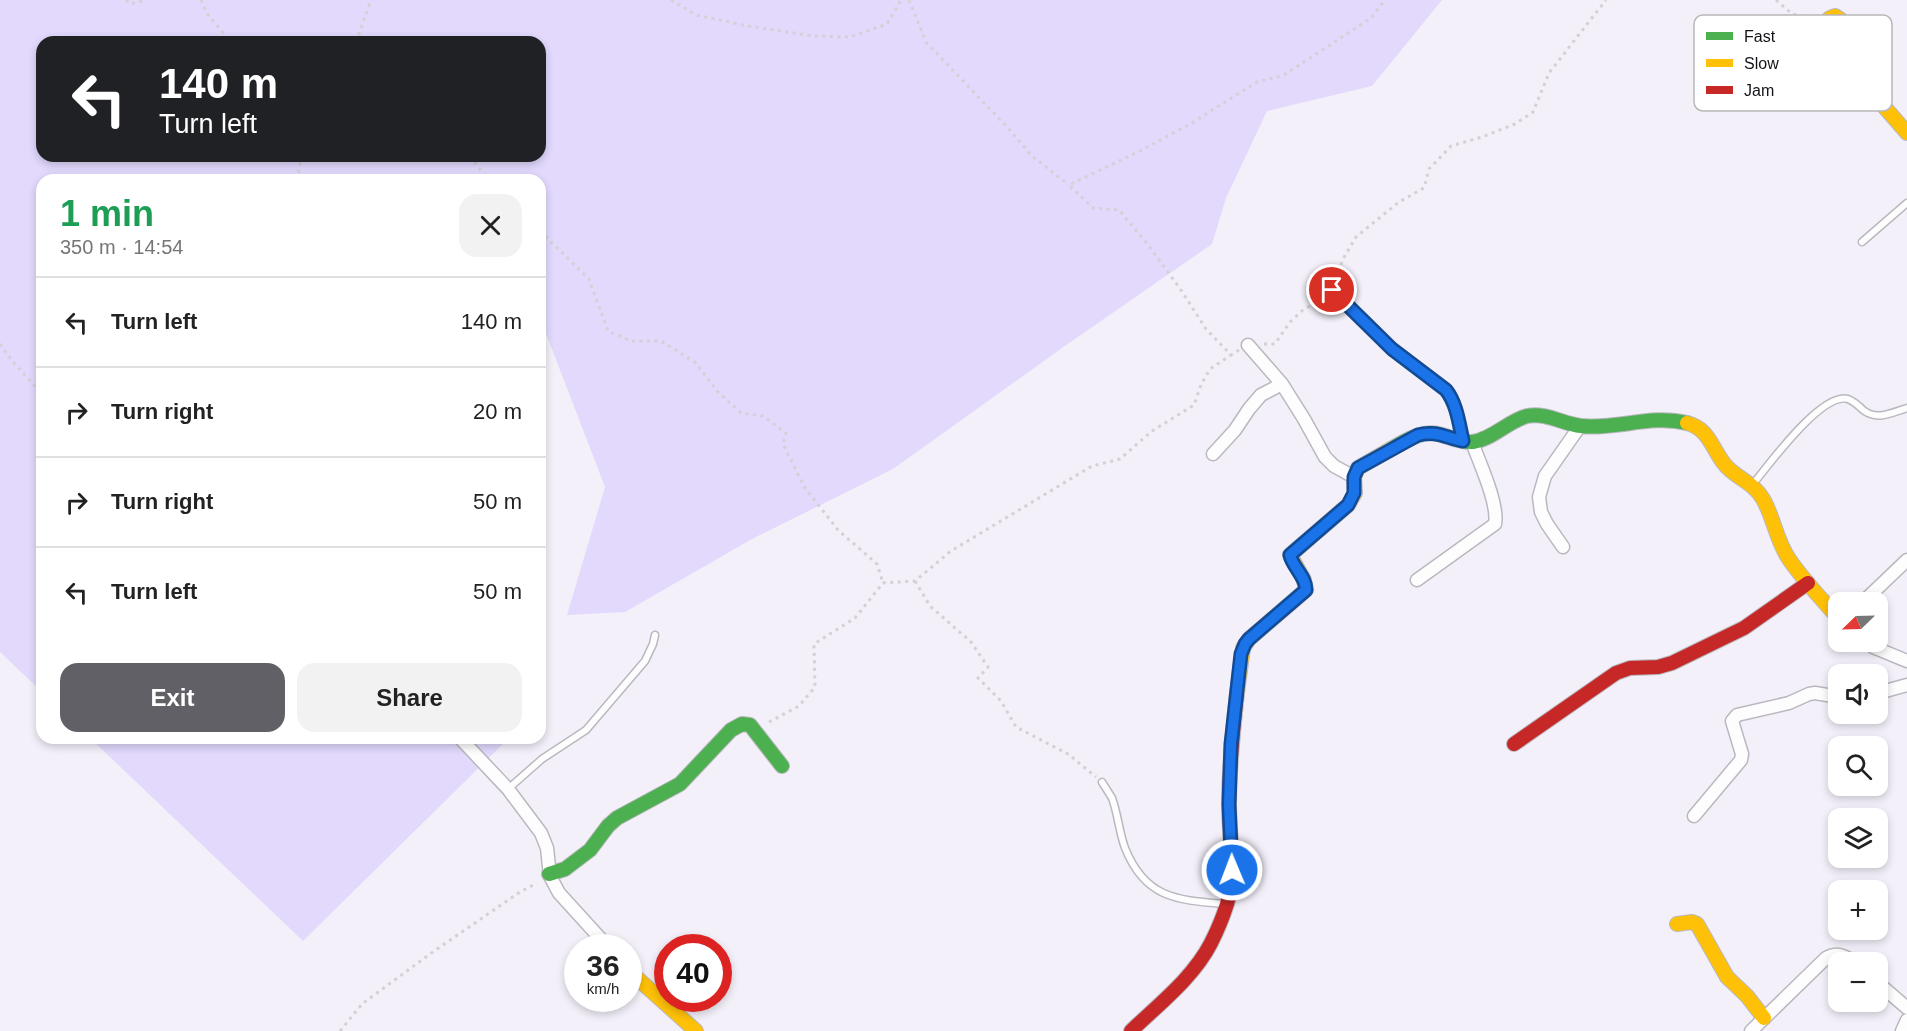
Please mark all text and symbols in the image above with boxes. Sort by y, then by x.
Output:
legend [1694,15,1892,111]
text: Fast [1744,28,1776,45]
text: Slow [1744,55,1779,72]
icon: left [60,60,138,138]
text: 140 m [159,60,278,107]
text: Jam [1744,82,1774,99]
text: Turn left [159,109,257,139]
text: 1 min [60,193,154,234]
button: close [459,194,522,257]
text: 350 m · 14:54 [60,236,183,258]
pin [1306,264,1357,315]
icon: arrive [1315,273,1348,306]
icon: left [60,306,93,339]
text: Turn left [111,309,197,334]
text: 140 m [461,309,522,334]
icon: right [60,396,93,429]
text: Turn right [111,399,213,424]
text: 20 m [473,399,522,424]
icon: right [60,486,93,519]
text: Turn right [111,489,213,514]
text: 50 m [473,489,522,514]
icon: left [60,576,93,609]
text: Turn left [111,579,197,604]
text: 50 m [473,579,522,604]
north arrow [1828,592,1888,652]
map controls [1828,592,1888,1012]
button: Exit [60,663,285,732]
button: Share [297,663,522,732]
button: sound [1828,664,1888,724]
button: search [1828,736,1888,796]
button: layers [1828,808,1888,868]
position arrow [1200,838,1264,902]
button: + [1828,880,1888,940]
speed limit sign: 40 [654,934,732,1012]
text: 36 [586,949,620,982]
button: − [1828,952,1888,1012]
text: km/h [587,980,619,997]

